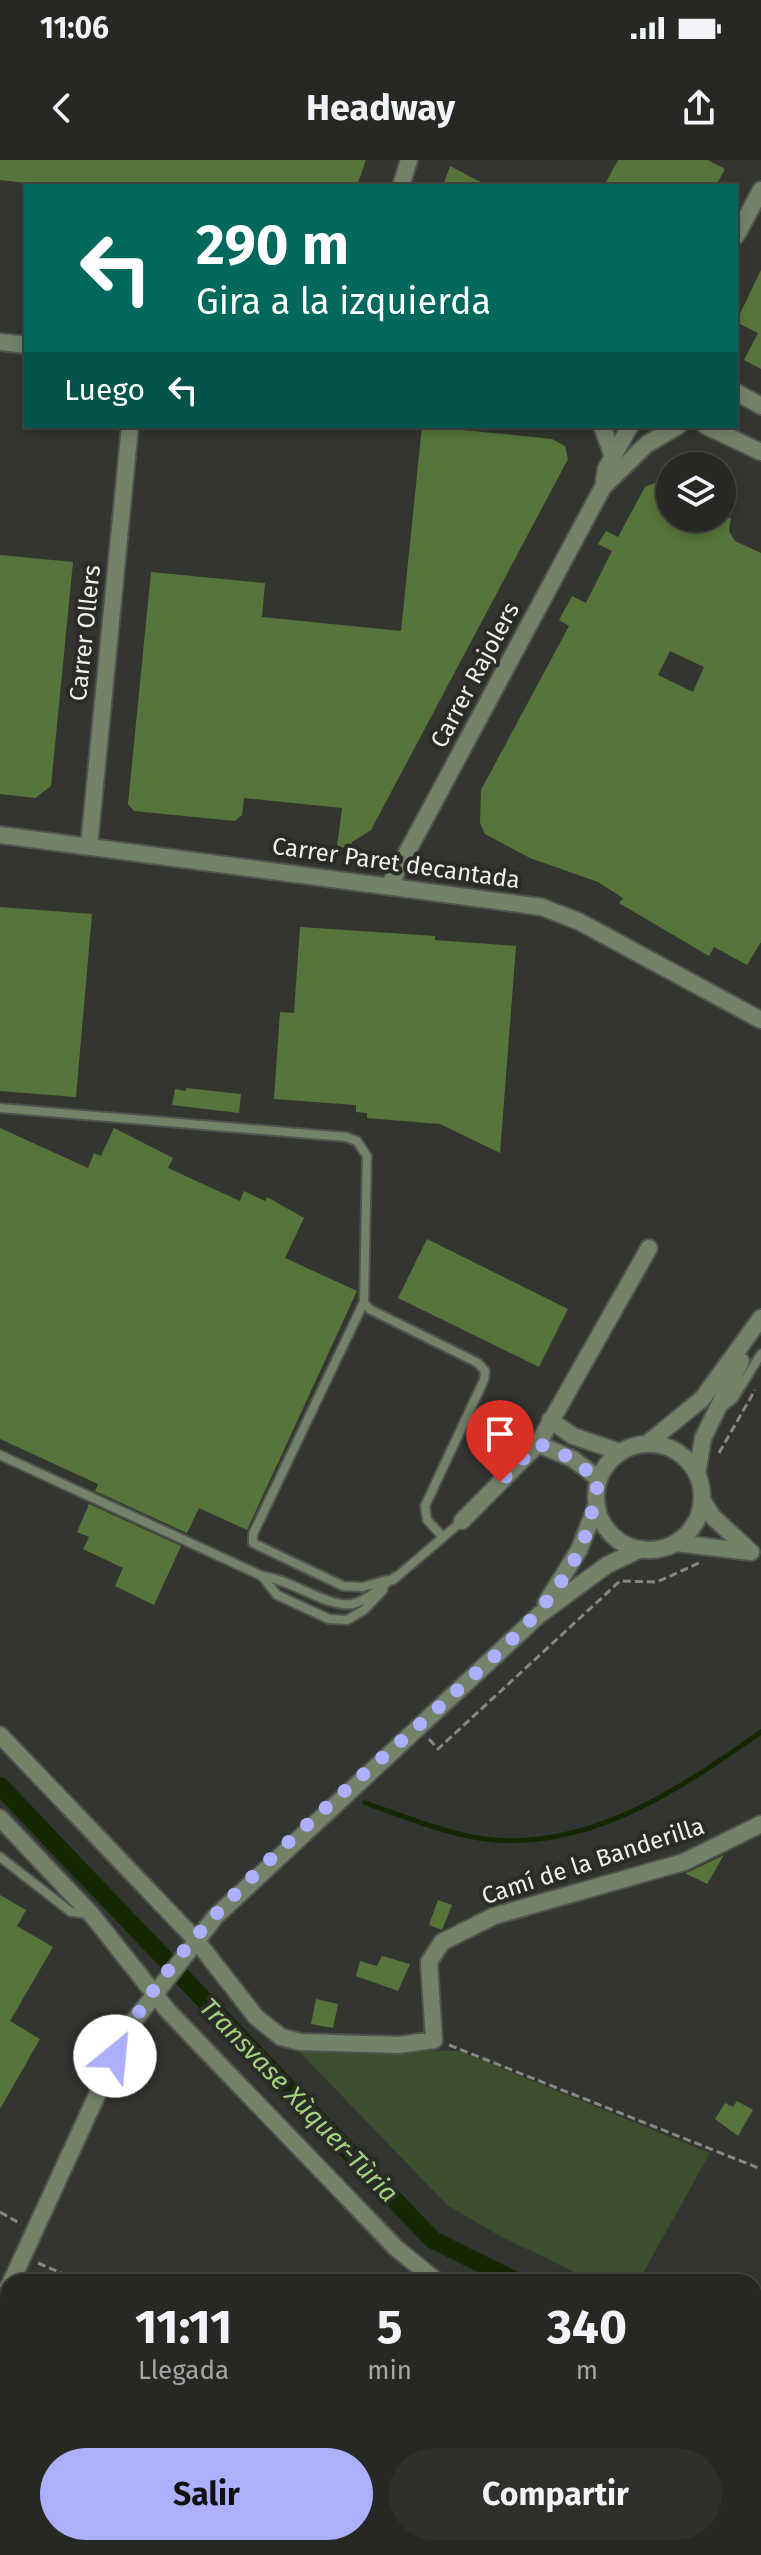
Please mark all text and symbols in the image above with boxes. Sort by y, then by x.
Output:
text: 11:06 [40,10,109,46]
icon: back [40,86,84,130]
text: Headway [306,86,455,130]
icon: share [677,86,721,130]
text: 290 m [196,212,349,279]
icon: left [64,216,168,320]
text: Gira a la izquierda [196,280,491,324]
icon: left [161,368,205,412]
text: Luego [64,372,145,408]
map controls [656,452,736,532]
button: layers [656,452,736,532]
street label: Carrer Ollers [64,564,106,702]
street label: Carrer Rajolers [425,597,525,753]
street label: Carrer Paret decantada [270,832,522,894]
pin [466,1400,534,1482]
icon: arrive [478,1412,522,1456]
street label: Camí de la Banderilla [478,1812,708,1910]
water label: Transvase Xùquer-Tùria [193,1992,404,2209]
position arrow [73,2014,157,2098]
text: 11:11 [135,2298,232,2356]
text: 5 [377,2298,402,2356]
text: 340 [547,2298,627,2356]
text: Llegada [138,2355,229,2386]
text: min [367,2355,412,2386]
text: m [576,2355,598,2386]
button: Salir [40,2448,373,2540]
button: Compartir [389,2448,722,2540]

